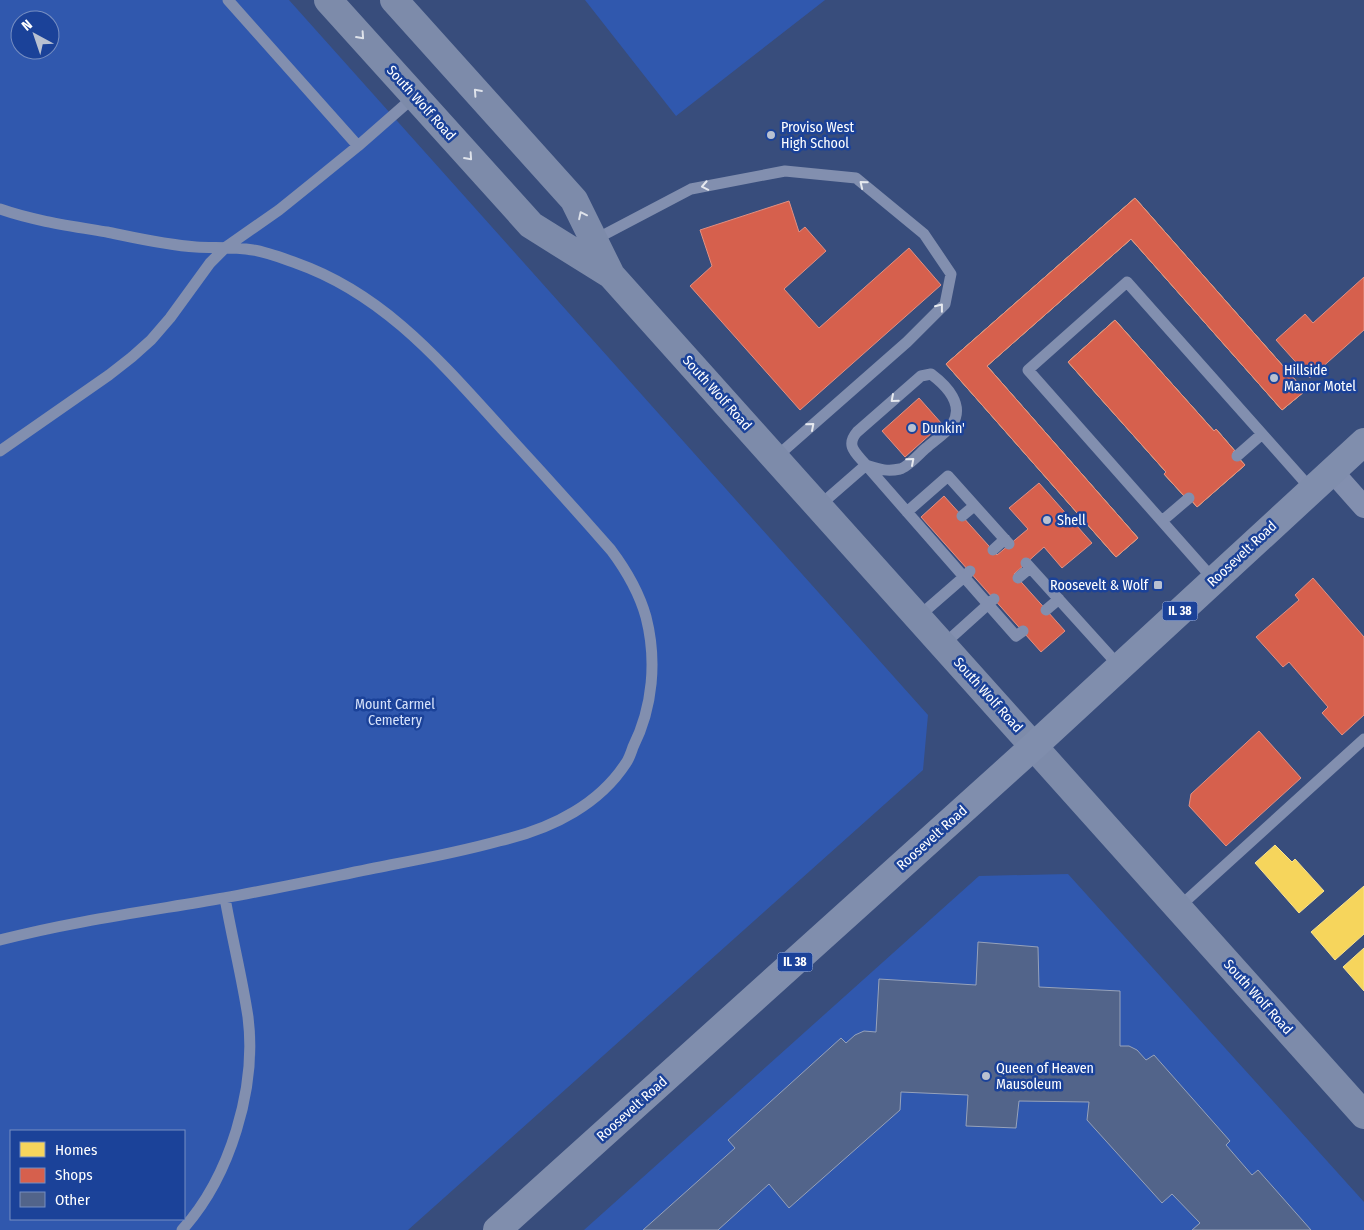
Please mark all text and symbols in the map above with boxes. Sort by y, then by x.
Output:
north arrow [10,10,60,60]
text: N [18,16,36,35]
one-way arrow [355,31,364,40]
street label: South Wolf Road [383,62,459,144]
one-way arrow [474,88,483,97]
place label: Proviso West High School [781,119,854,152]
marker: Proviso West High School [765,129,777,141]
one-way arrow [464,152,473,161]
one-way arrow [860,180,869,189]
one-way arrow [701,181,709,191]
one-way arrow [578,211,588,220]
one-way arrow [934,303,943,313]
street label: South Wolf Road [679,352,755,434]
place label: Hillside Manor Motel [1284,362,1356,395]
marker: Hillside Manor Motel [1268,372,1280,384]
one-way arrow [891,393,900,402]
place label: Dunkin' [922,420,965,437]
one-way arrow [806,422,815,431]
marker: Dunkin' [906,422,918,434]
one-way arrow [905,458,914,467]
place label: Shell [1057,512,1086,529]
marker: Shell [1041,514,1053,526]
street label: Roosevelt Road [1204,518,1280,590]
place label: Roosevelt & Wolf [1050,577,1150,594]
marker: Roosevelt & Wolf [1152,579,1164,591]
road number: IL 38 [1162,602,1198,620]
street label: South Wolf Road [950,654,1026,736]
park label: Mount Carmel Cemetery [355,696,435,729]
street label: Roosevelt Road [893,802,971,874]
road number: IL 38 [778,952,812,972]
street label: South Wolf Road [1220,956,1296,1038]
place label: Queen of Heaven Mausoleum [996,1060,1094,1093]
marker: Queen of Heaven Mausoleum [980,1070,992,1082]
street label: Roosevelt Road [593,1073,671,1145]
legend [10,1130,185,1220]
text: Homes [55,1141,97,1159]
text: Shops [55,1166,93,1184]
text: Other [55,1191,91,1209]

